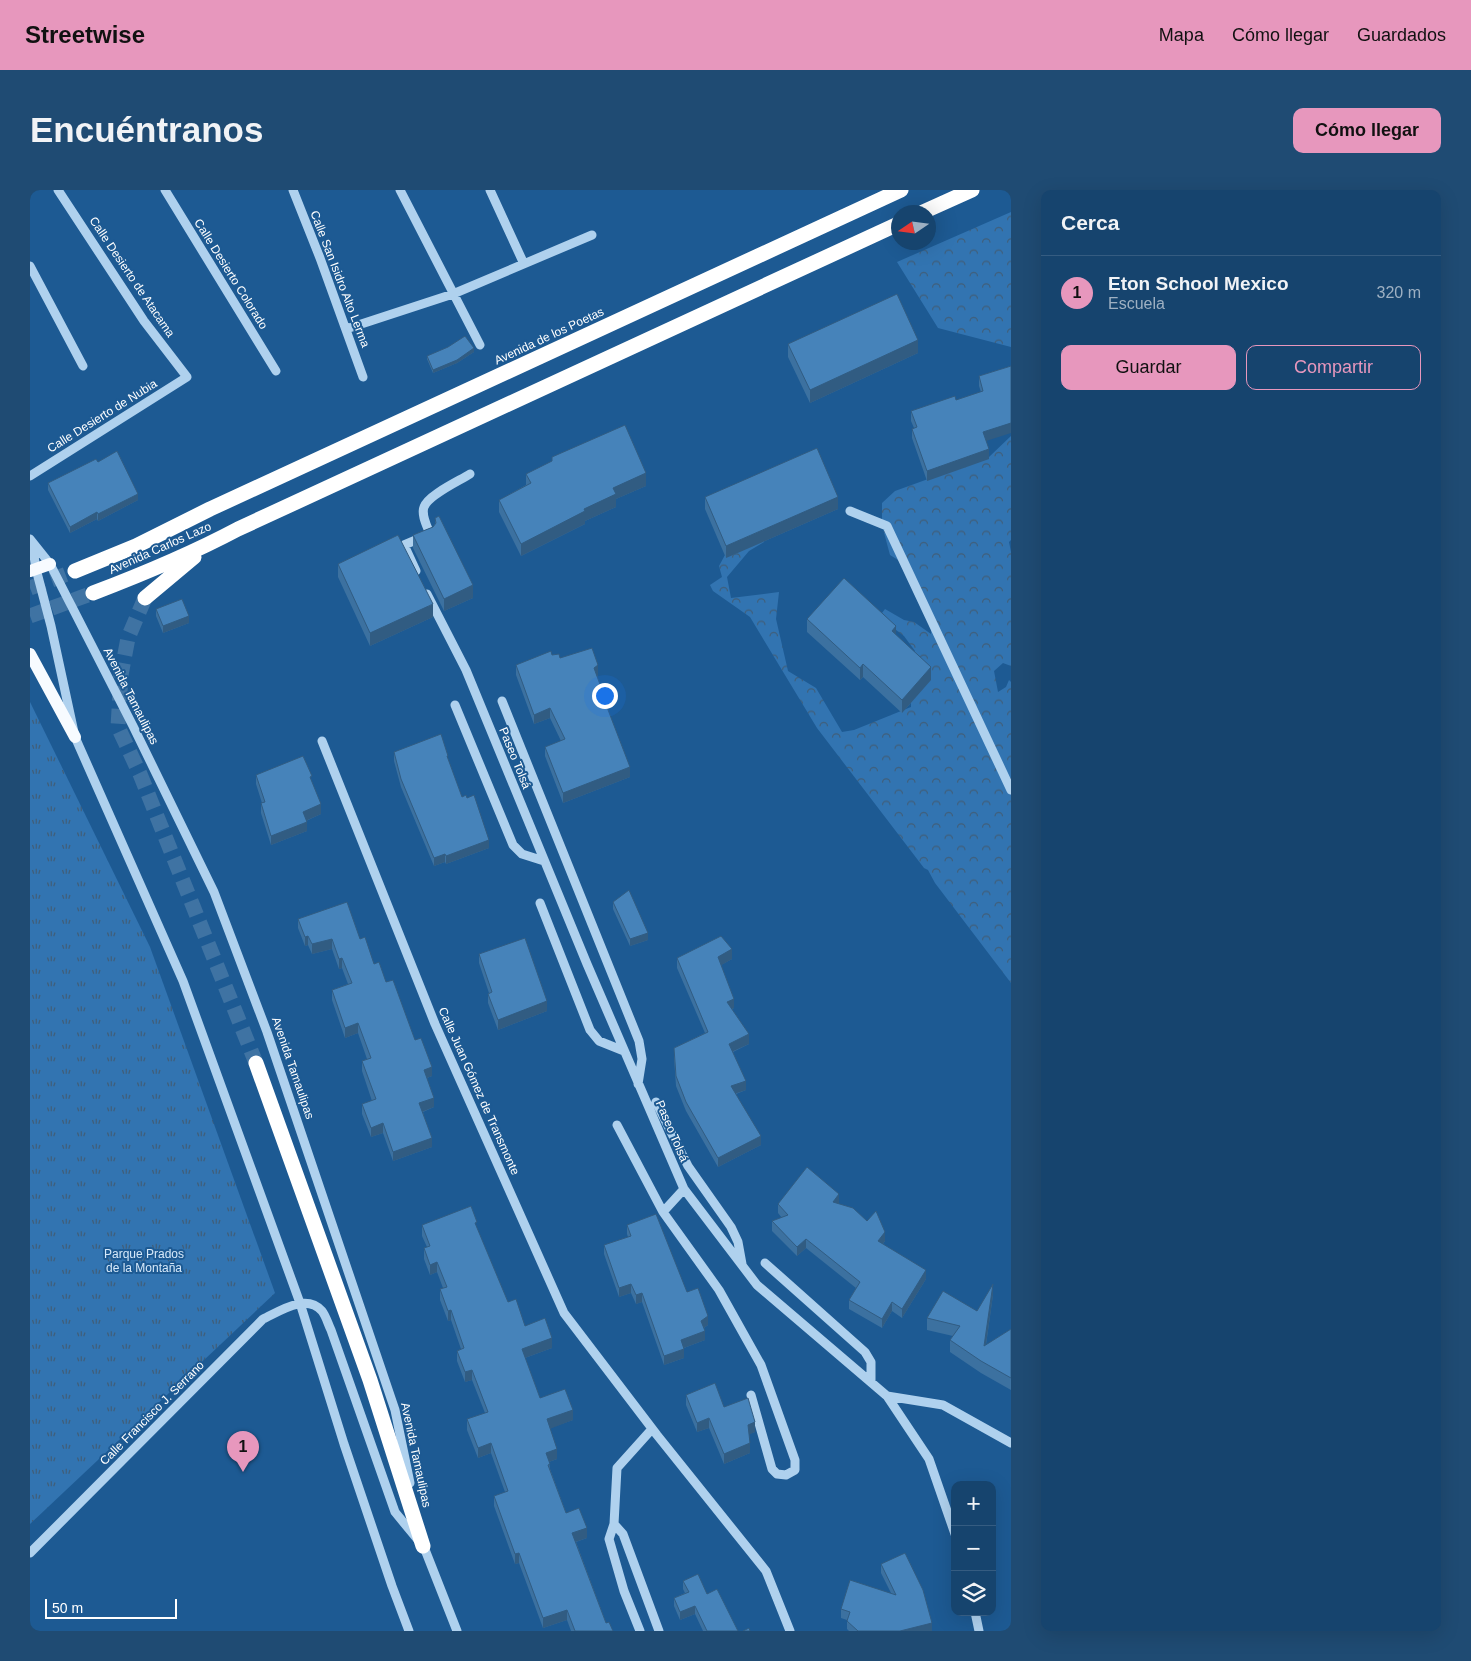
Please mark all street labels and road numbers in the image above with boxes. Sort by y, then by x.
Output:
street label: Calle San Isidro Alto Lerma [307,209,373,350]
street label: Calle Desierto de Atacama [86,214,178,340]
street label: Calle Desierto Colorado [191,216,271,332]
street label: Avenida de los Poetas [492,304,606,368]
street label: Calle Desierto de Nubia [45,376,160,456]
street label: Avenida Carlos Lazo [107,519,214,577]
street label: Avenida Tamaulipas [100,645,162,747]
street label: Paseo Tolsá [496,725,534,791]
street label: Calle Juan Gómez de Transmonte [436,1005,523,1177]
street label: Avenida Tamaulipas [269,1015,317,1121]
street label: Paseo Tolsá [653,1098,691,1164]
street label: Calle Francisco J. Serrano [97,1358,207,1468]
street label: Avenida Tamaulipas [398,1401,434,1509]

